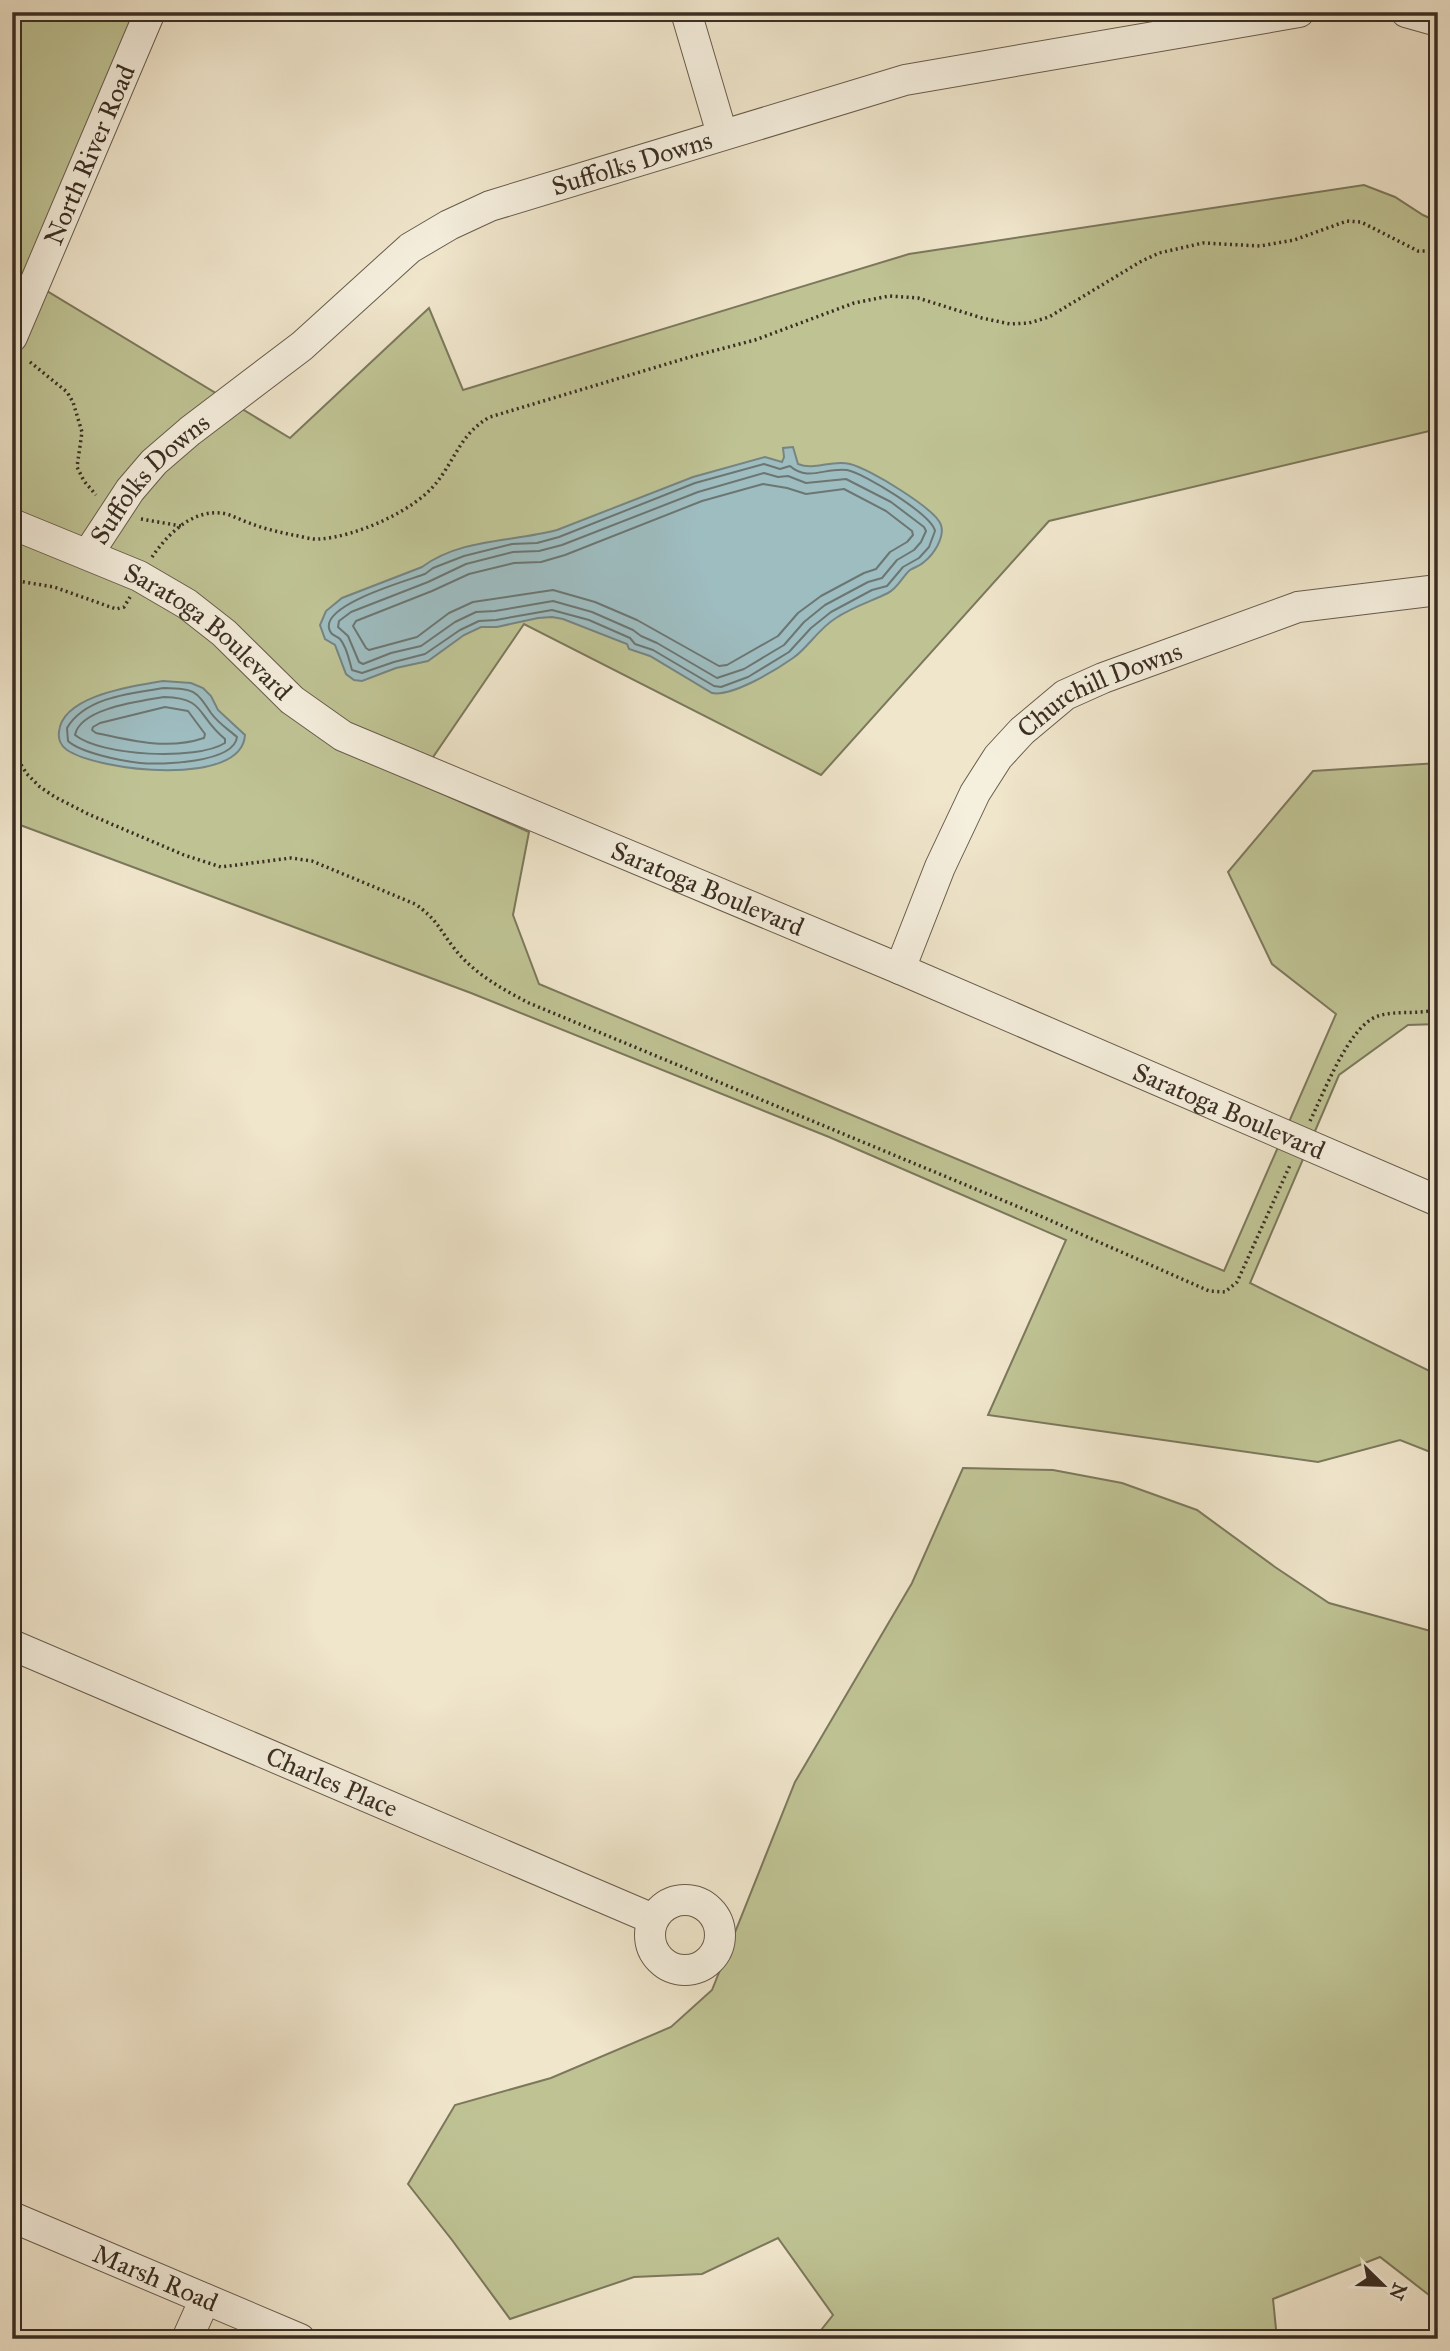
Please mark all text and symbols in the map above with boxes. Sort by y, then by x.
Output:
street label: North River Road [37,60,142,250]
street label: Suffolks Downs [548,124,716,202]
street label: Suffolks Downs [83,406,216,550]
street label: Saratoga Boulevard [120,556,299,707]
street label: Churchill Downs [1010,635,1186,744]
street label: Saratoga Boulevard [606,834,809,943]
street label: Saratoga Boulevard [1128,1055,1330,1166]
street label: Charles Place [261,1739,403,1824]
street label: Marsh Road [88,2237,223,2318]
north arrow [1348,2250,1418,2320]
text: N [1384,2280,1412,2303]

